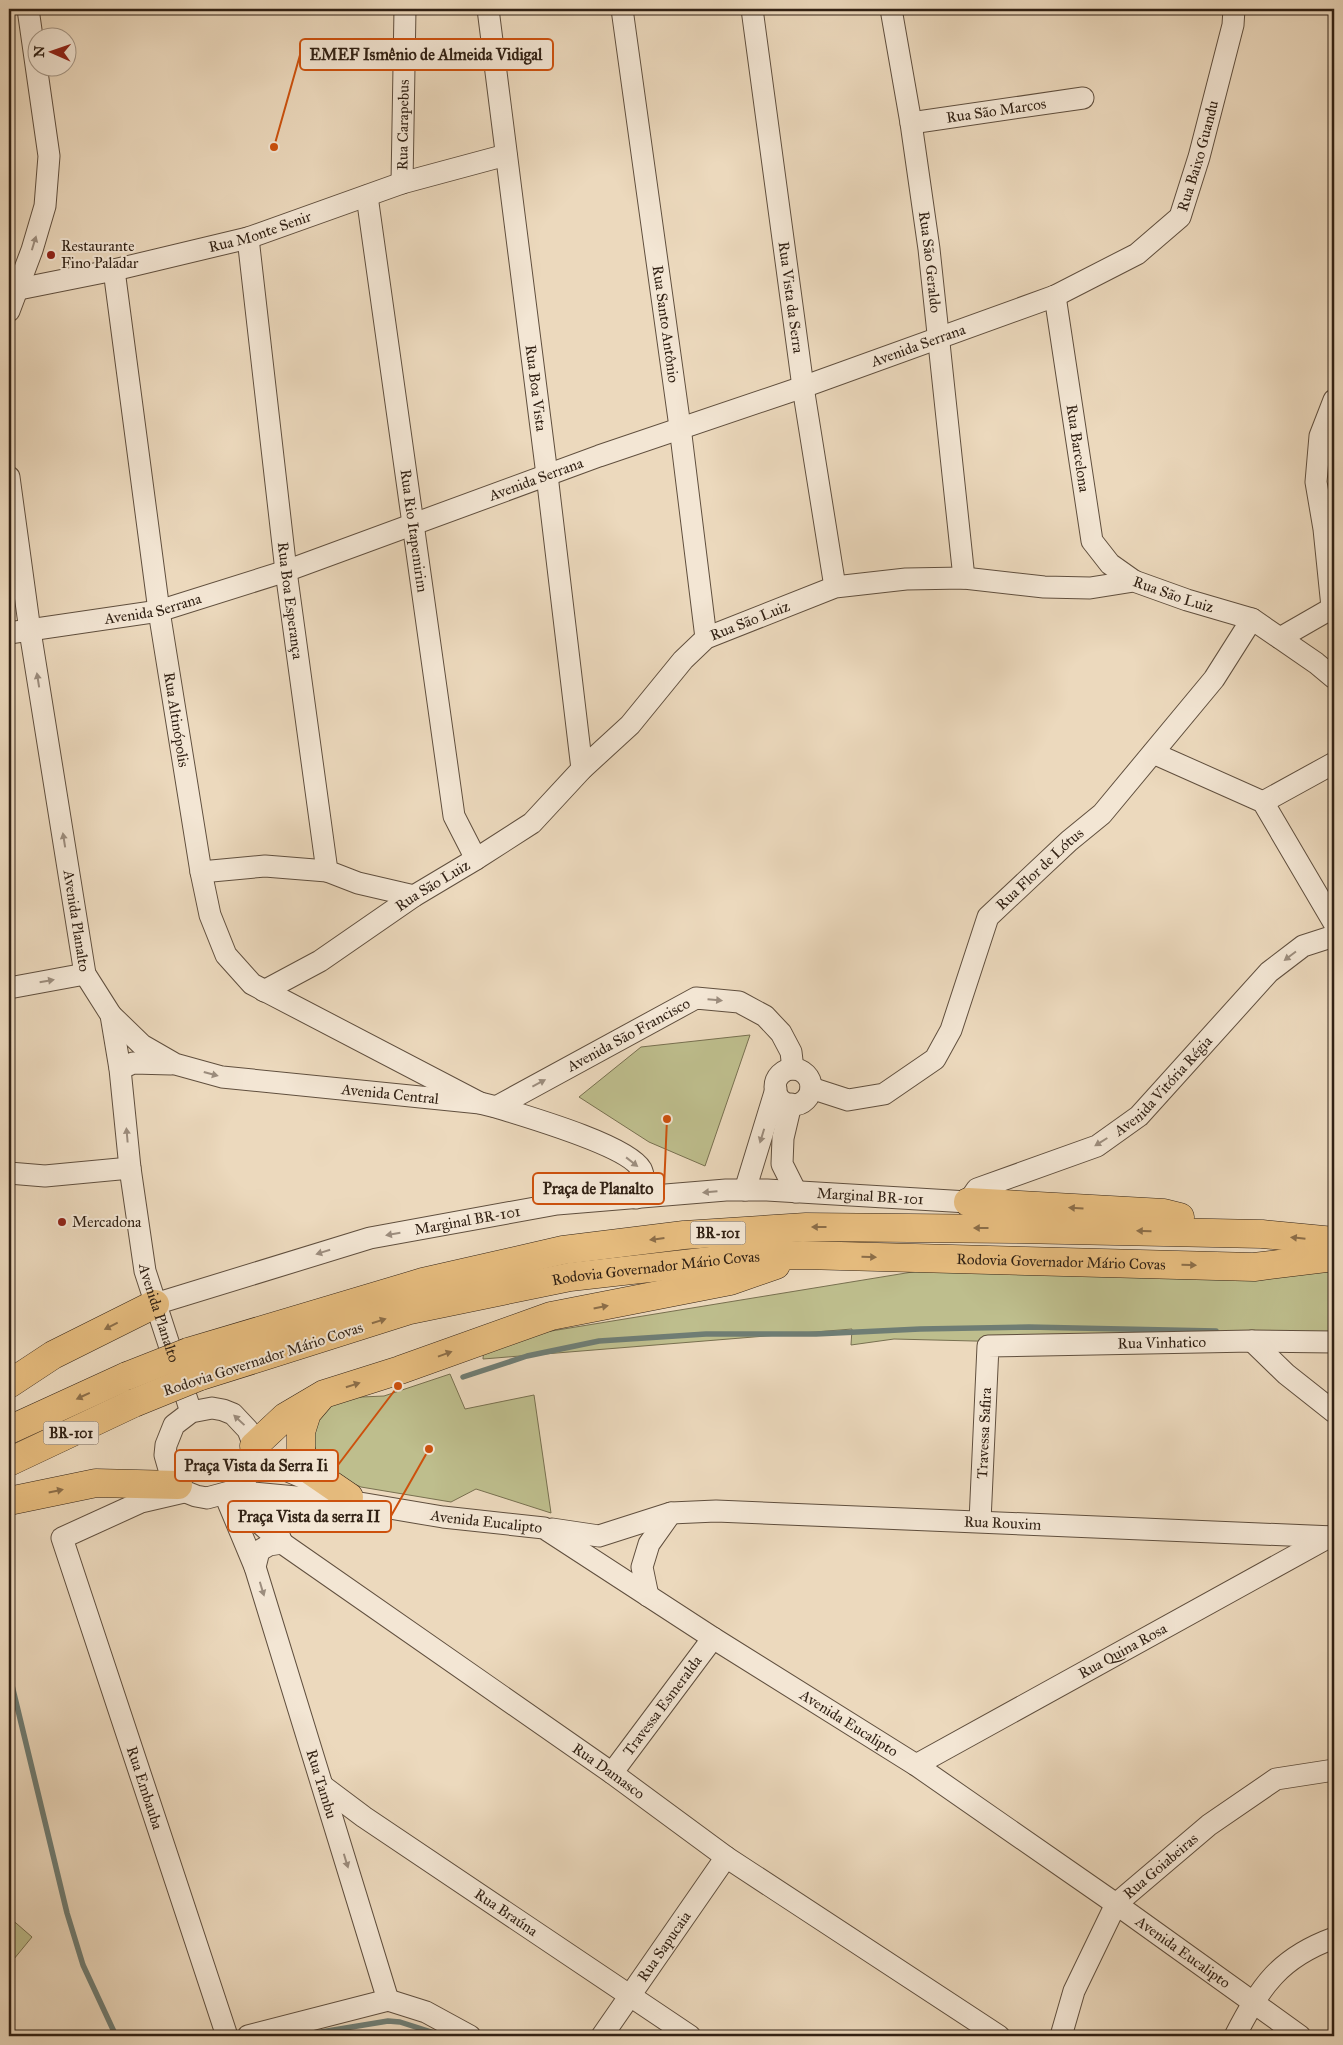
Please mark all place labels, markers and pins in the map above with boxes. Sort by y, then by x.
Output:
callout: EMEF Ismênio de Almeida Vidigal [300,39,553,70]
place label: Restaurante Fino Paladar [61,237,139,272]
marker: Restaurante Fino Paladar [45,249,57,261]
callout: Praça de Planalto [533,1173,664,1204]
place label: Mercadona [72,1213,142,1231]
marker: Mercadona [56,1216,68,1228]
callout: Praça Vista da Serra Ii [175,1450,338,1481]
callout: Praça Vista da serra II [228,1501,391,1532]

